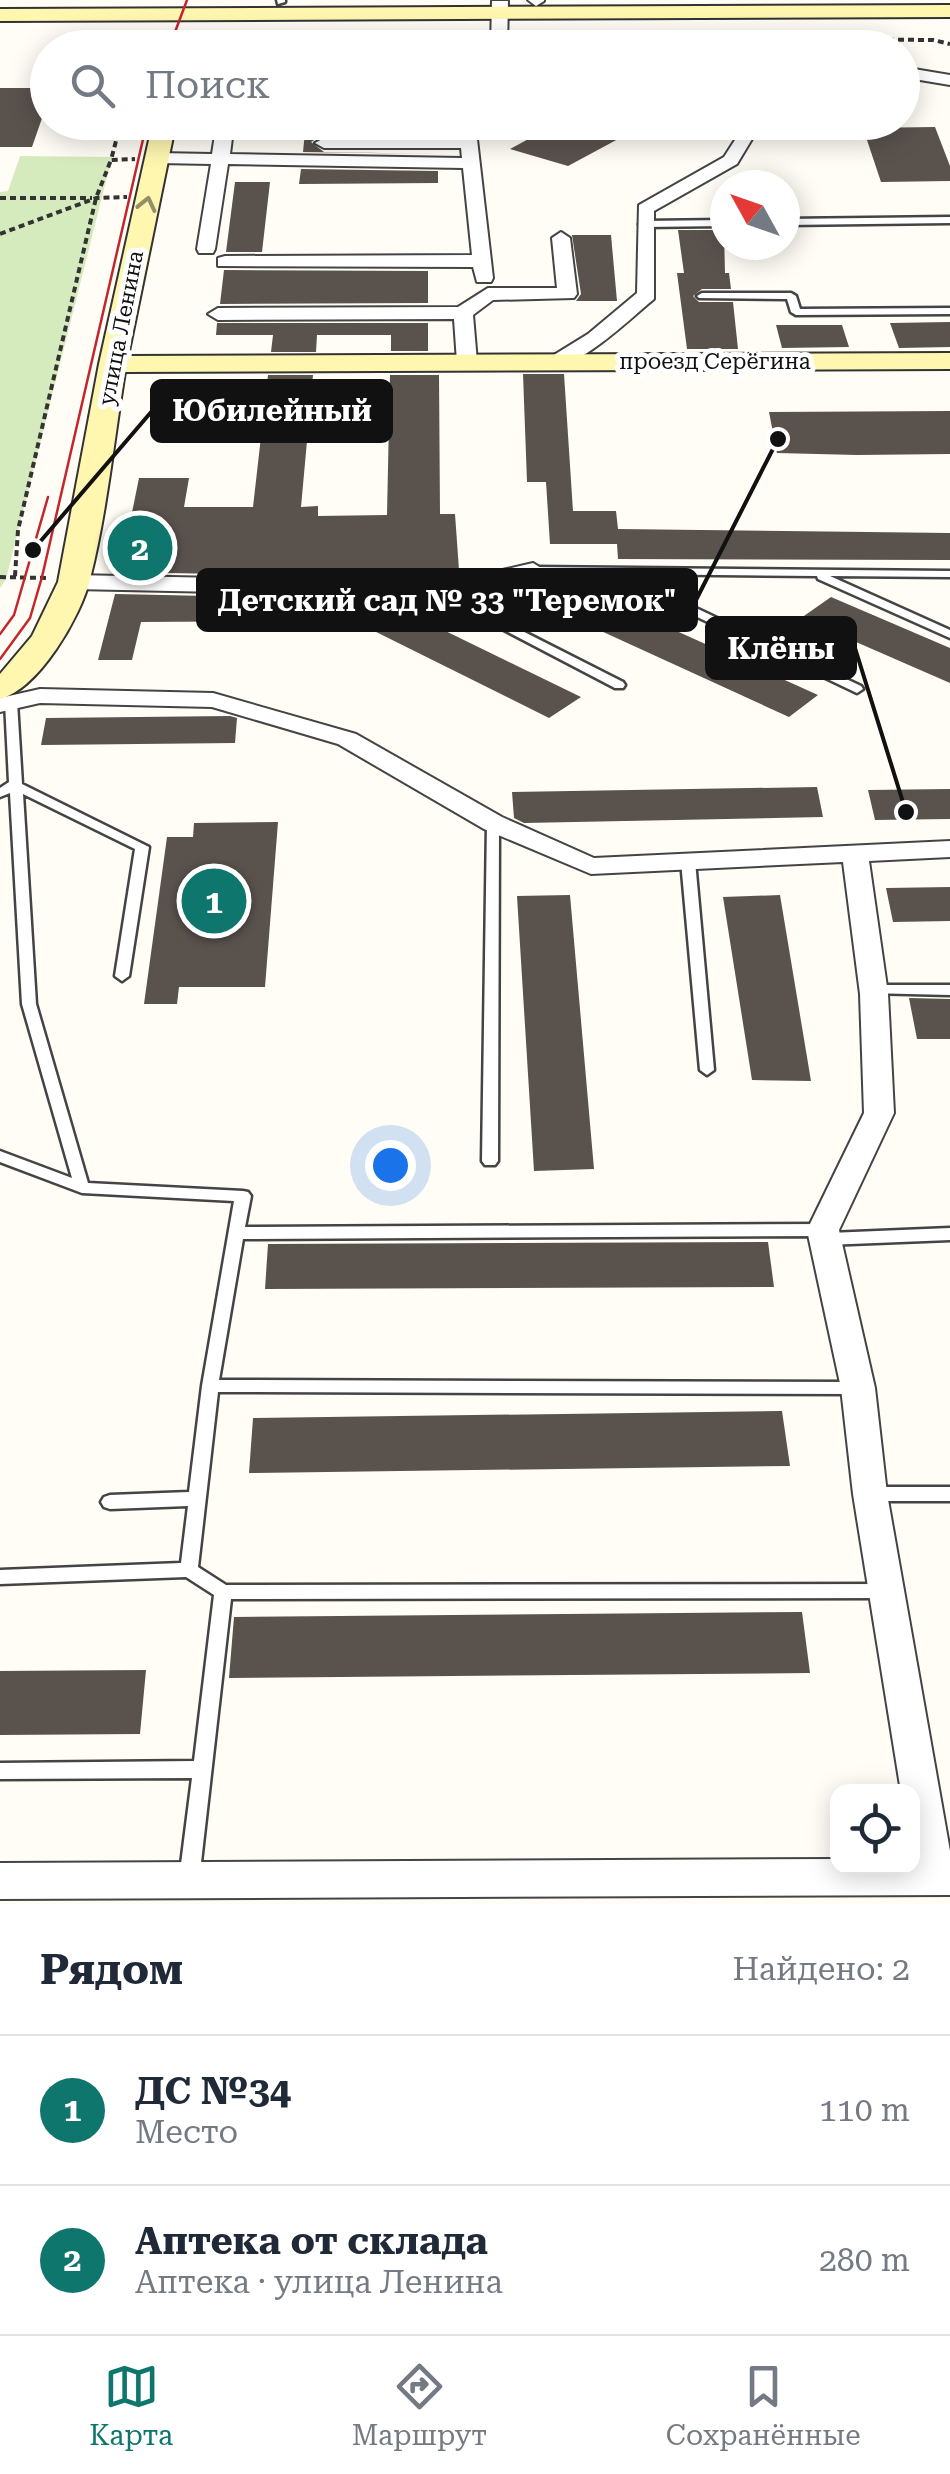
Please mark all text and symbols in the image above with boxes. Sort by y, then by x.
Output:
search box [30,30,920,140]
icon: search [65,58,120,113]
text: Поиск [145,63,270,107]
north arrow [710,170,800,260]
one-way arrow [136,196,157,213]
street label: улица Ленина [94,248,148,408]
street label: проезд Серёгина [619,349,811,374]
callout: Юбилейный [152,381,391,441]
text: Юбилейный [172,393,372,428]
pin: 2 [108,510,172,586]
callout: Детский сад № 33 "Теремок" [198,570,696,630]
text: Детский сад № 33 "Теремок" [218,583,676,618]
callout: Клёны [707,618,855,678]
text: Клёны [727,631,835,666]
pin: 1 [182,864,246,938]
your location [365,1140,416,1191]
map controls [830,1784,920,1874]
button: locate [830,1784,920,1874]
text: Рядом [40,1945,183,1994]
text: Найдено: 2 [732,1950,910,1988]
text: ДС №34 [135,2069,291,2113]
text: 1 [64,2091,81,2129]
text: 110 m [819,2091,910,2129]
text: Место [135,2113,238,2151]
text: Аптека от склада [135,2219,488,2263]
text: 2 [64,2241,81,2279]
text: 280 m [819,2241,910,2279]
text: Аптека · улица Ленина [135,2263,503,2301]
tab: Карта [89,2359,173,2452]
tab: Маршрут [352,2359,487,2452]
tab: Сохранённые [666,2359,861,2452]

